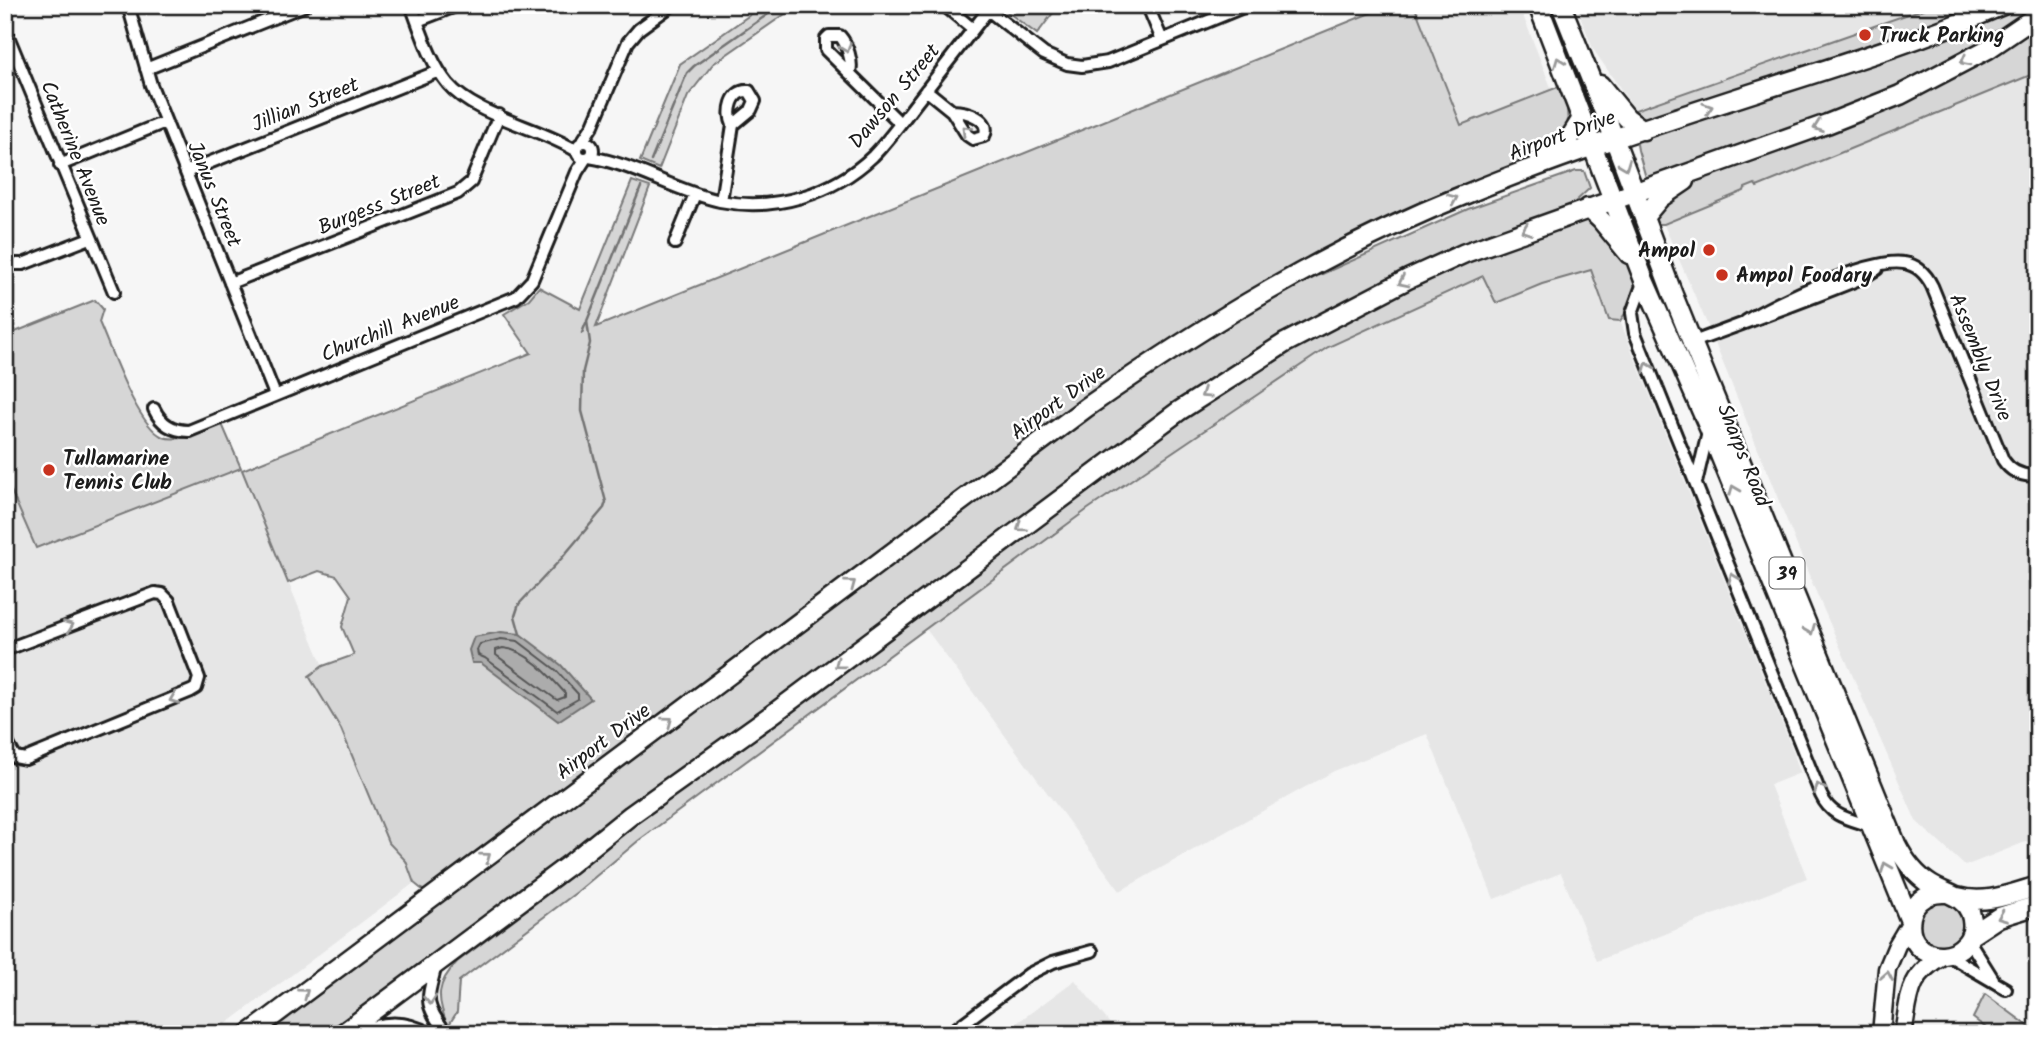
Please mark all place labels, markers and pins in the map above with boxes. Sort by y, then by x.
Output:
place label: Truck Parking [1879,20,2004,53]
marker: Truck Parking [1857,27,1873,43]
place label: Ampol [1638,235,1695,268]
marker: Ampol [1701,242,1717,258]
place label: Ampol Foodary [1736,260,1872,293]
marker: Ampol Foodary [1714,267,1730,283]
place label: Tullamarine Tennis Club [63,443,172,500]
marker: Tullamarine Tennis Club [41,462,57,478]

